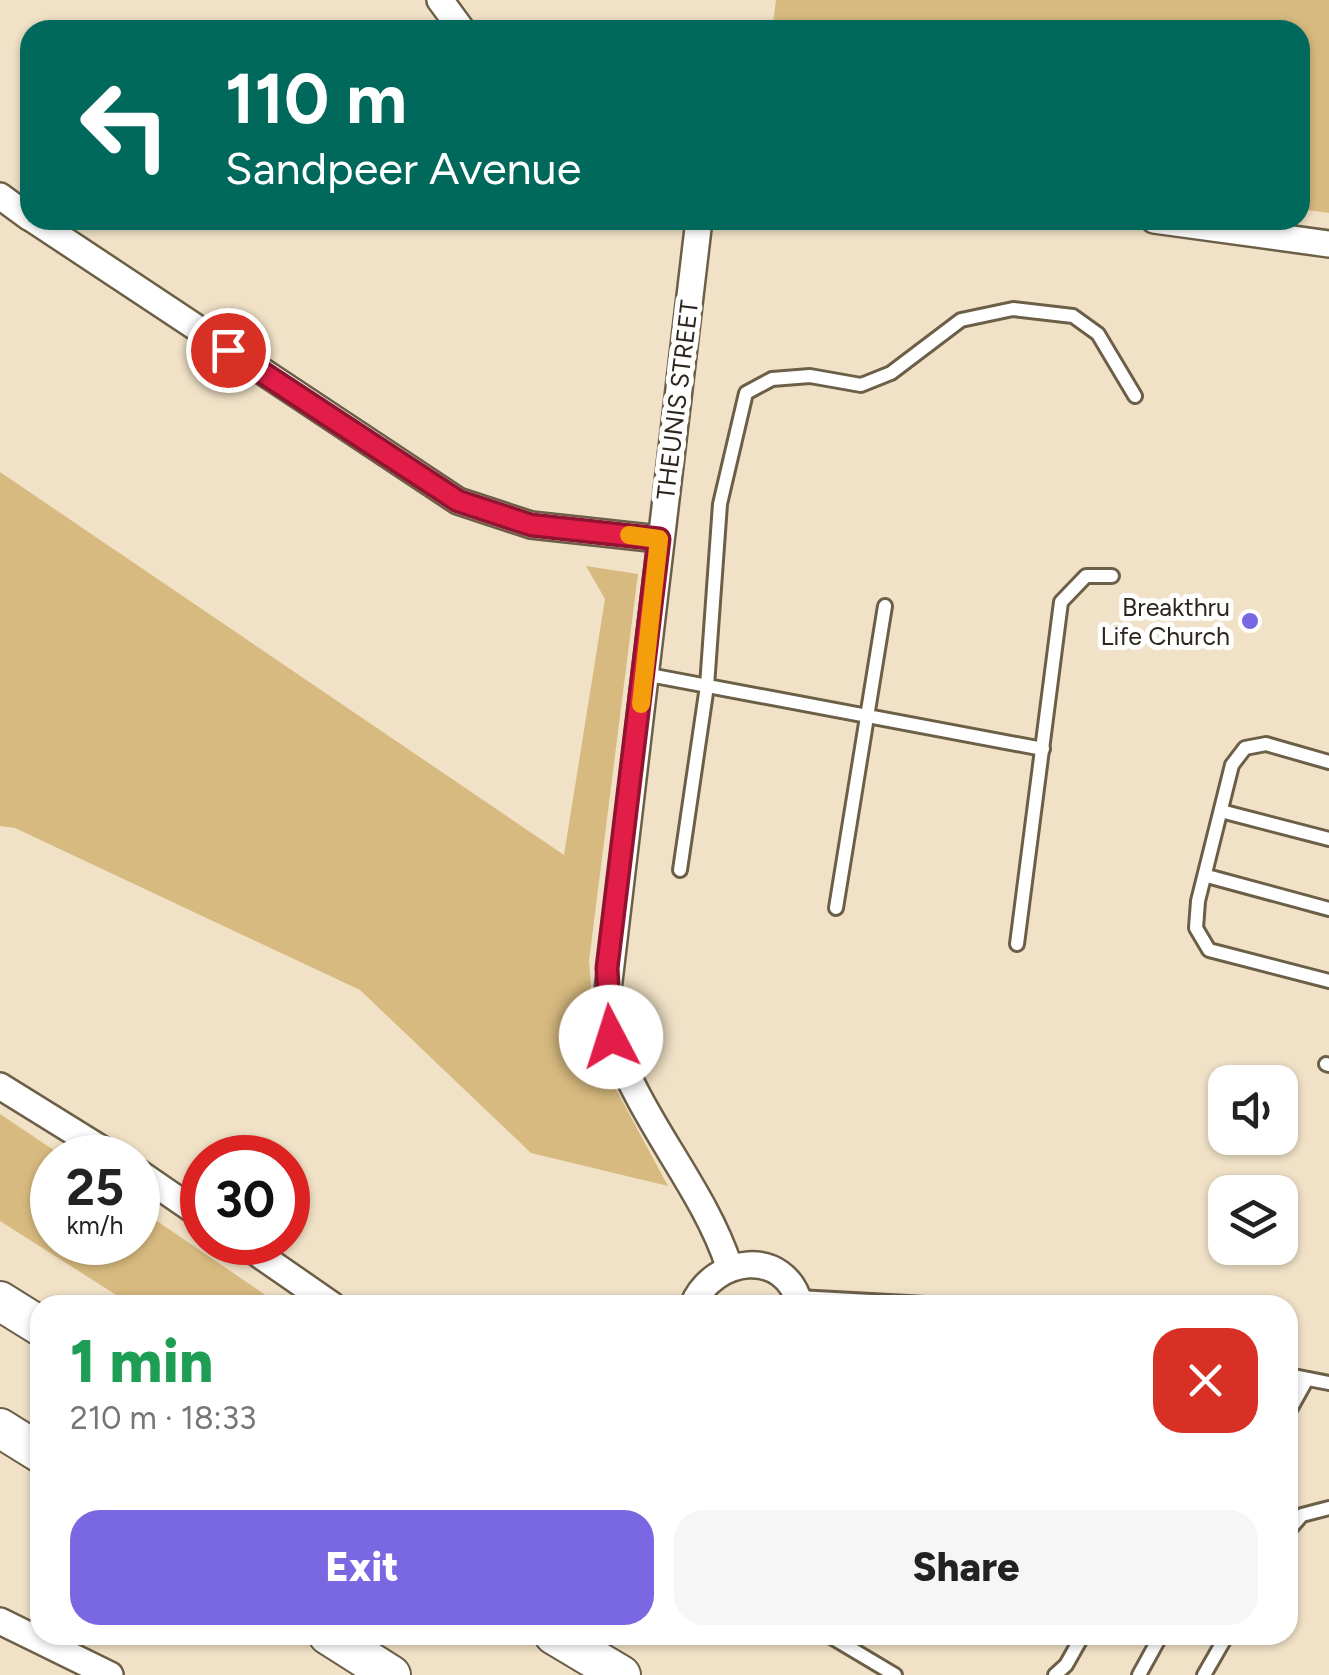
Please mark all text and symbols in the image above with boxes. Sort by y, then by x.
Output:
text: 110 m [225,56,407,141]
icon: left [60,60,190,190]
text: Sandpeer Avenue [225,141,581,195]
street label: THEUNIS STREET [650,298,704,502]
pin [186,308,271,393]
icon: arrive [201,323,256,378]
place label: Breakthru Life Church [1100,592,1230,651]
marker: Breakthru Life Church [1239,610,1261,632]
position arrow [559,985,663,1089]
map controls [1208,1065,1298,1265]
button: sound [1208,1065,1298,1155]
speed limit sign: 30 [180,1135,310,1265]
text: 25 [66,1157,124,1218]
button: layers [1208,1175,1298,1265]
text: km/h [66,1210,124,1240]
text: 1 min [70,1325,213,1397]
button: close [1153,1328,1258,1433]
text: 210 m · 18:33 [70,1399,256,1437]
button: Exit [70,1510,654,1625]
button: Share [674,1510,1258,1625]

